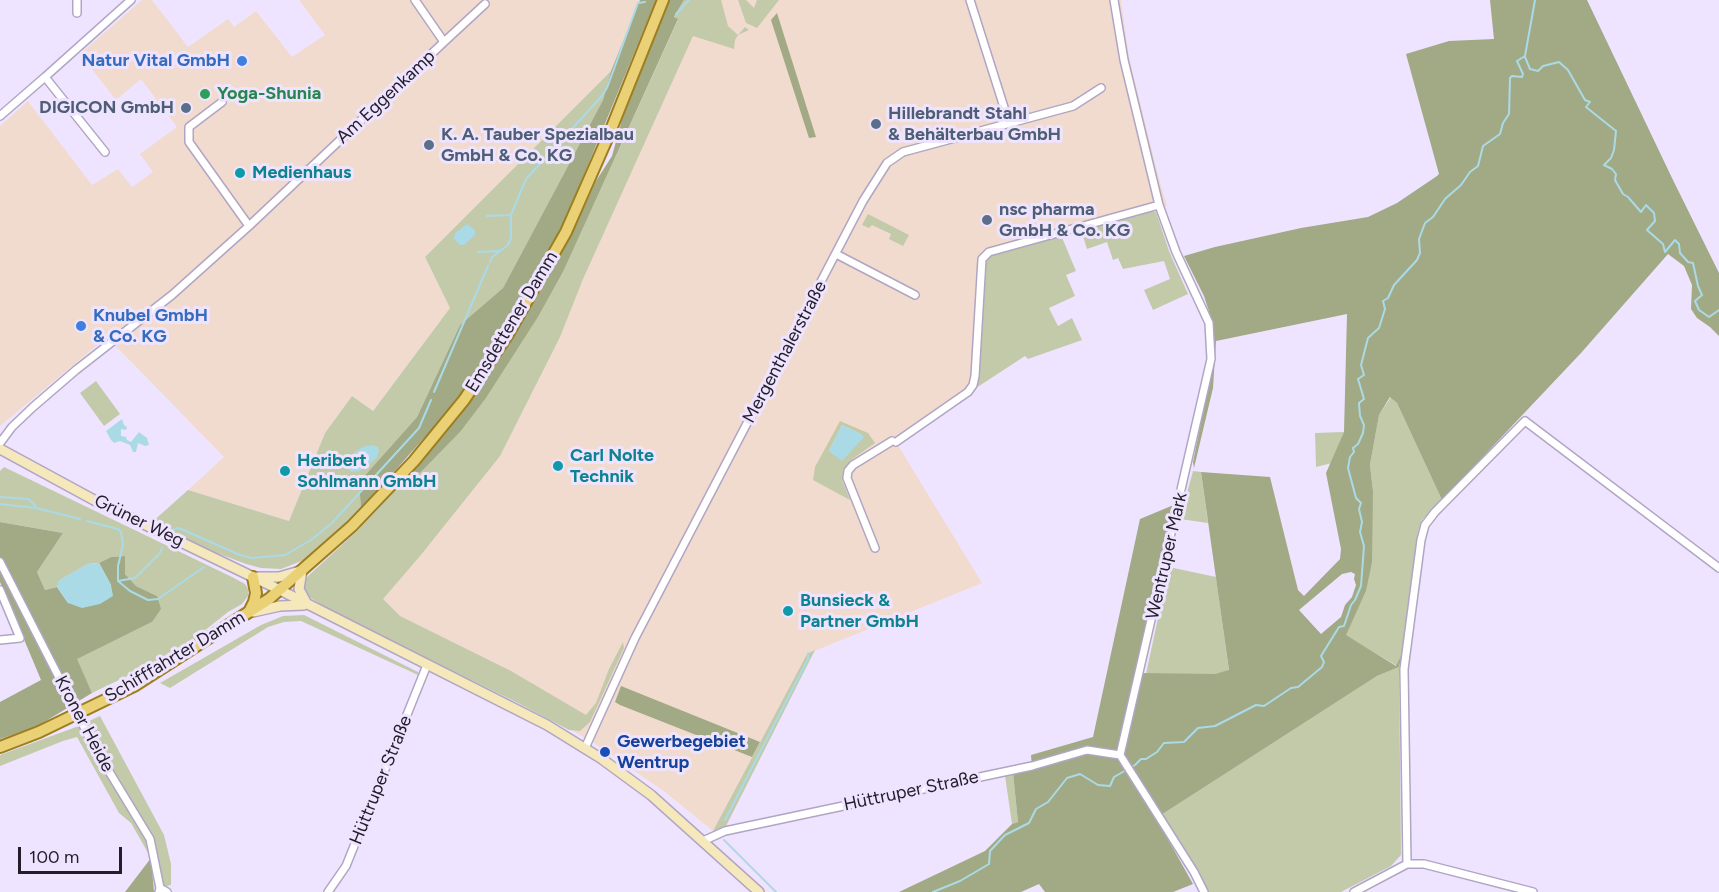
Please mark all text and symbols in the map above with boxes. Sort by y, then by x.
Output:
street label: Am Eggenkamp [332,46,440,148]
place label: Natur Vital GmbH [82,50,230,72]
marker: Natur Vital GmbH [235,54,249,68]
place label: Yoga-Shunia [217,83,321,105]
marker: Yoga-Shunia [198,87,212,101]
place label: DIGICON GmbH [39,97,174,119]
marker: DIGICON GmbH [179,101,193,115]
place label: Hillebrandt Stahl & Behälterbau GmbH [888,103,1061,146]
marker: Hillebrandt Stahl & Behälterbau GmbH [869,117,883,131]
place label: K. A. Tauber Spezialbau GmbH & Co. KG [441,124,634,166]
marker: K. A. Tauber Spezialbau GmbH & Co. KG [422,138,436,152]
place label: Medienhaus [252,162,351,184]
marker: Medienhaus [233,166,247,180]
place label: nsc pharma GmbH & Co. KG [999,199,1130,242]
marker: nsc pharma GmbH & Co. KG [980,213,994,227]
street label: Emsdettener Damm [461,248,563,396]
street label: Mergenthalerstraße [738,277,832,427]
place label: Knubel GmbH & Co. KG [93,305,208,348]
marker: Knubel GmbH & Co. KG [74,319,88,333]
place label: Carl Nolte Technik [570,445,654,488]
place label: Heribert Sohlmann GmbH [297,450,436,492]
marker: Carl Nolte Technik [551,459,565,473]
marker: Heribert Sohlmann GmbH [278,464,292,478]
street label: Grüner Weg [91,490,187,552]
street label: Wentruper Mark [1142,490,1192,622]
place label: Bunsieck & Partner GmbH [800,590,919,632]
marker: Bunsieck & Partner GmbH [781,604,795,618]
street label: Schifffahrter Damm [101,607,249,707]
street label: Kroner Heide [50,672,118,776]
street label: Hüttruper Straße [345,712,417,848]
place label: Gewerbegebiet Wentrup [617,731,746,774]
marker: Gewerbegebiet Wentrup [598,745,612,759]
street label: Hüttruper Straße [842,766,980,816]
scale bar [21,835,124,873]
text: 100 m [29,846,79,868]

